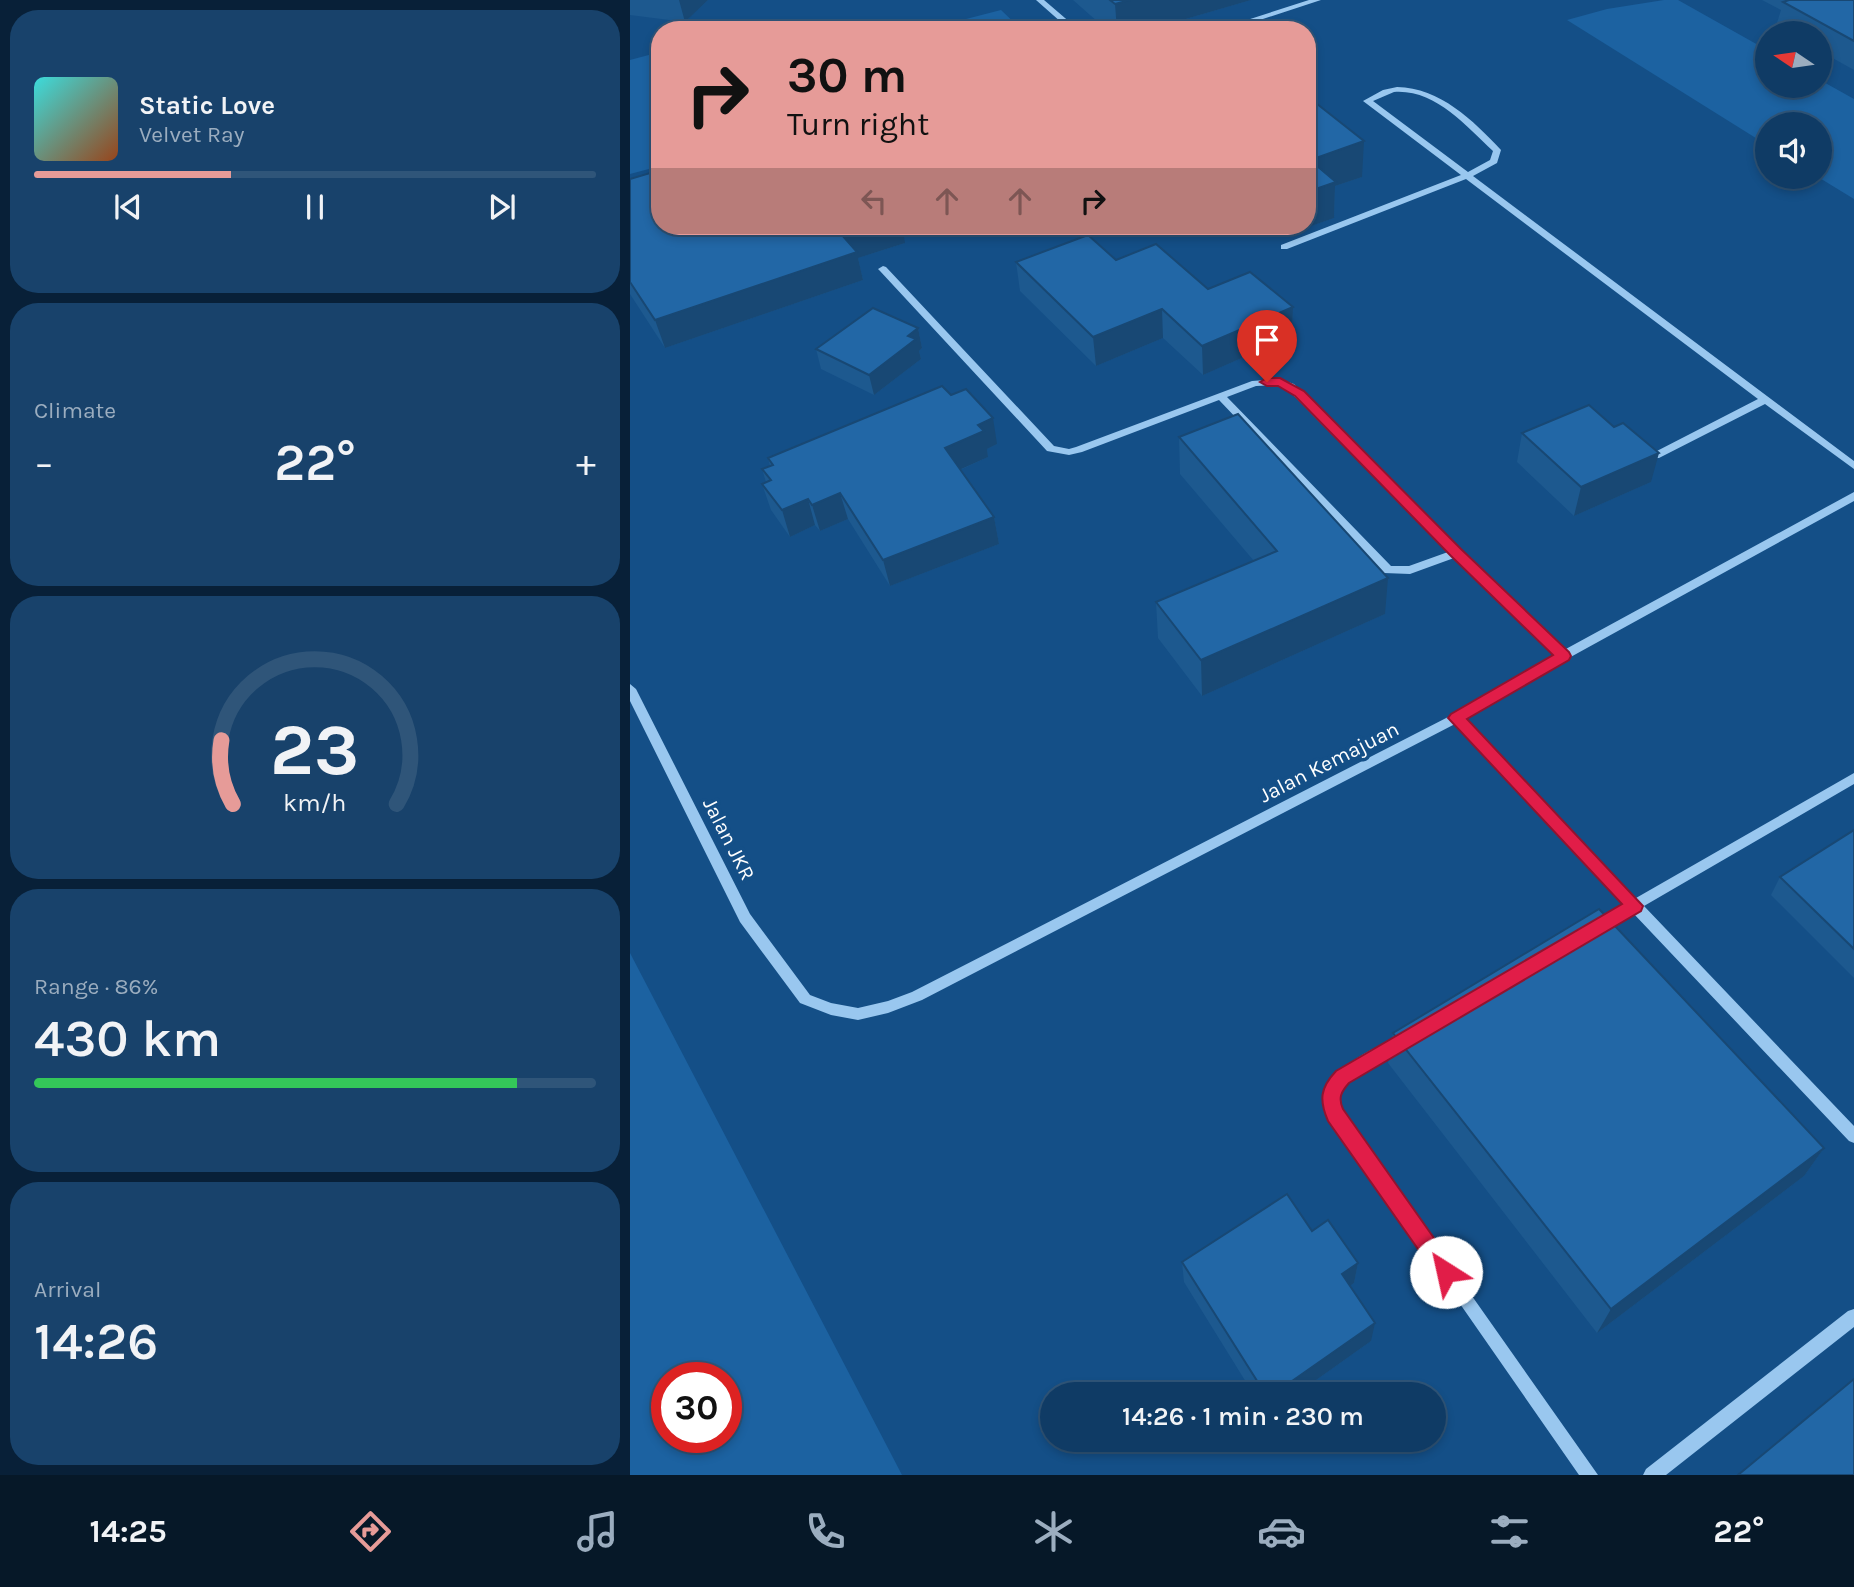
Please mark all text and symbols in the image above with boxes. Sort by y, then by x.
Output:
north arrow [1755,21,1832,98]
map controls [1755,21,1832,189]
text: 30 m [787,47,907,104]
icon: right [672,49,763,140]
text: Static Love [139,90,275,121]
text: Turn right [787,106,929,143]
button: sound [1755,112,1832,189]
text: Velvet Ray [139,121,244,148]
icon: left [855,182,893,220]
icon: ahead [928,182,966,220]
icon: ahead [1001,182,1039,220]
icon: right [1074,182,1112,220]
icon: previous [109,188,147,226]
icon: pause [296,188,334,226]
icon: next [483,188,521,226]
pin [1237,310,1297,382]
icon: arrive [1248,321,1286,359]
text: Climate [34,397,116,424]
text: 22° [274,432,356,493]
text: − [34,441,54,486]
text: + [576,441,596,486]
text: 23 [270,707,360,792]
street label: Jalan Kemajuan [1255,716,1403,808]
text: km/h [283,787,347,816]
street label: Jalan JKR [698,794,760,884]
text: Range · 86% [34,973,158,1000]
text: 430 km [34,1008,221,1069]
position arrow [1409,1235,1483,1309]
text: Arrival [34,1276,101,1303]
text: 14:26 [34,1311,158,1372]
speed limit sign: 30 [651,1362,742,1453]
text: 14:26 · 1 min · 230 m [1122,1401,1364,1432]
icon: directions [346,1507,395,1556]
icon: music [573,1507,622,1556]
icon: phone [801,1507,850,1556]
icon: climate [1029,1507,1078,1556]
icon: car [1257,1507,1306,1556]
icon: filters [1485,1507,1534,1556]
text: 14:25 [89,1513,167,1550]
text: 22° [1713,1513,1764,1550]

